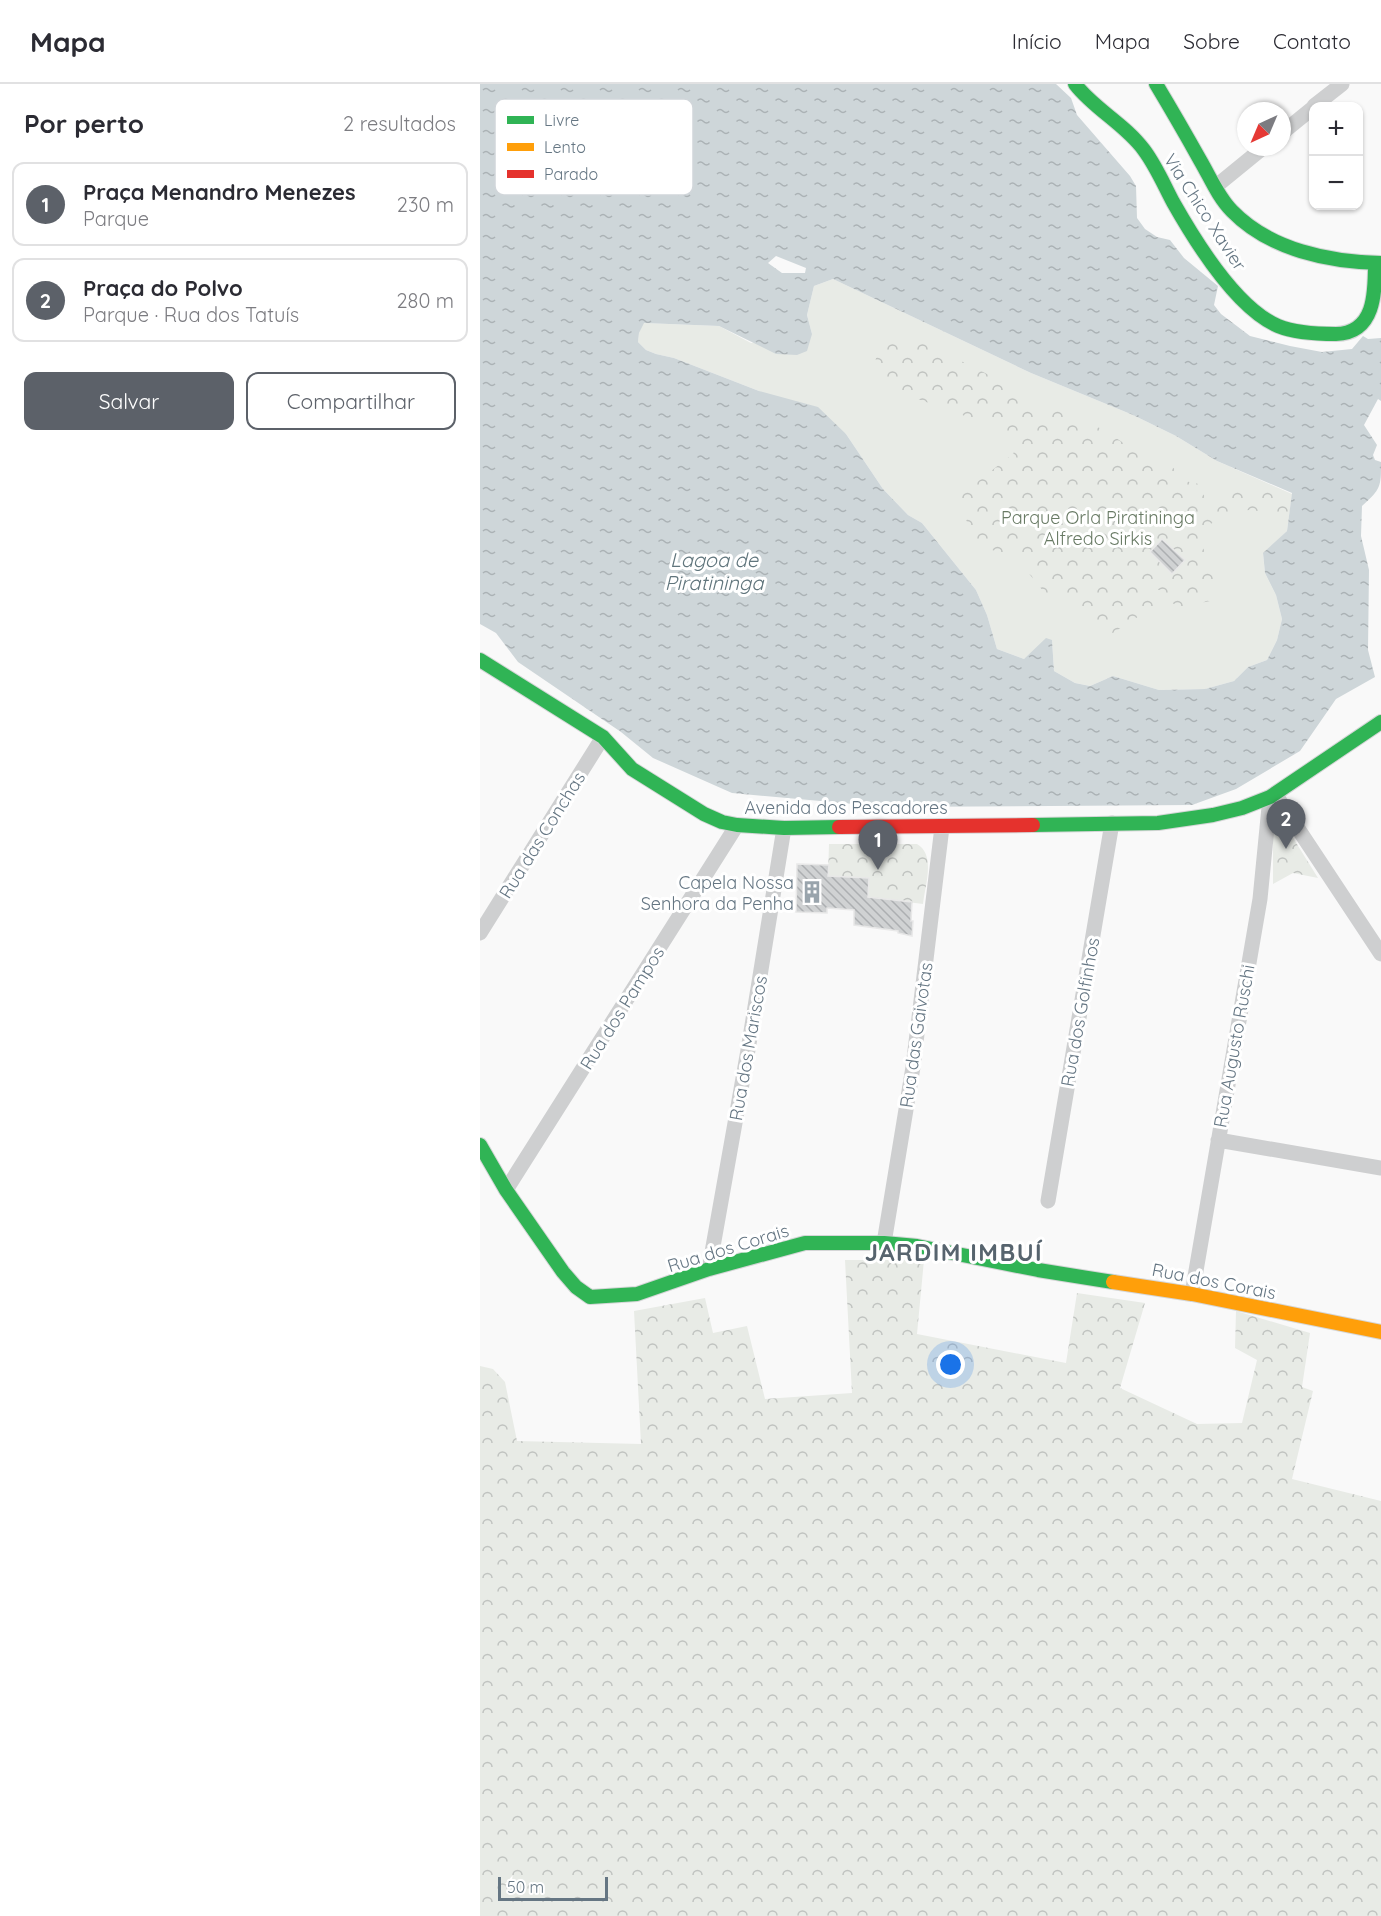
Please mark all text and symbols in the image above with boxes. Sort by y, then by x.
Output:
text: Mapa [30,24,106,59]
text: Início [1012,28,1062,54]
text: Mapa [1095,28,1150,54]
text: Sobre [1183,28,1240,54]
text: Contato [1273,28,1351,54]
legend [495,99,693,195]
north arrow [1237,102,1291,156]
map controls [1309,102,1363,210]
button: + [1309,102,1363,156]
text: Por perto [24,107,144,140]
text: Livre [544,110,579,130]
text: 2 resultados [343,111,456,136]
text: Lento [544,137,586,157]
street label: Via Chico Xavier [1159,149,1251,275]
button: − [1309,156,1363,210]
text: Parado [544,164,598,184]
text: Praça Menandro Menezes [83,178,356,206]
text: 1 [42,192,49,217]
text: 230 m [397,192,454,217]
text: Parque [83,206,149,231]
text: Praça do Polvo [83,274,243,302]
text: 2 [40,288,51,313]
text: 280 m [397,288,454,313]
text: Parque · Rua dos Tatuís [83,302,299,327]
button: Salvar [24,372,234,430]
button: Compartilhar [246,372,456,430]
park label: Parque Orla Piratininga Alfredo Sirkis [1001,506,1195,550]
water label: Lagoa de Piratininga [665,547,765,595]
street label: Rua das Conchas [494,767,590,903]
street label: Avenida dos Pescadores [744,796,948,819]
pin: 2 [1266,800,1306,849]
pin: 1 [858,820,898,870]
place label: Capela Nossa Senhora da Penha [641,871,794,915]
building icon: Capela Nossa Senhora da Penha [799,879,825,905]
street label: Rua dos Golfinhos [1056,936,1104,1088]
street label: Rua dos Pampos [575,942,669,1074]
street label: Rua das Gaivotas [894,961,938,1109]
street label: Rua Augusto Ruschi [1208,963,1260,1129]
street label: Rua dos Mariscos [724,974,772,1122]
street label: Rua dos Corais [665,1219,791,1277]
district label: JARDIM IMBUÍ [865,1237,1043,1267]
street label: Rua dos Corais [1150,1258,1278,1304]
your location [936,1350,965,1379]
scale bar [498,1874,608,1902]
text: 50 m [507,1877,544,1897]

